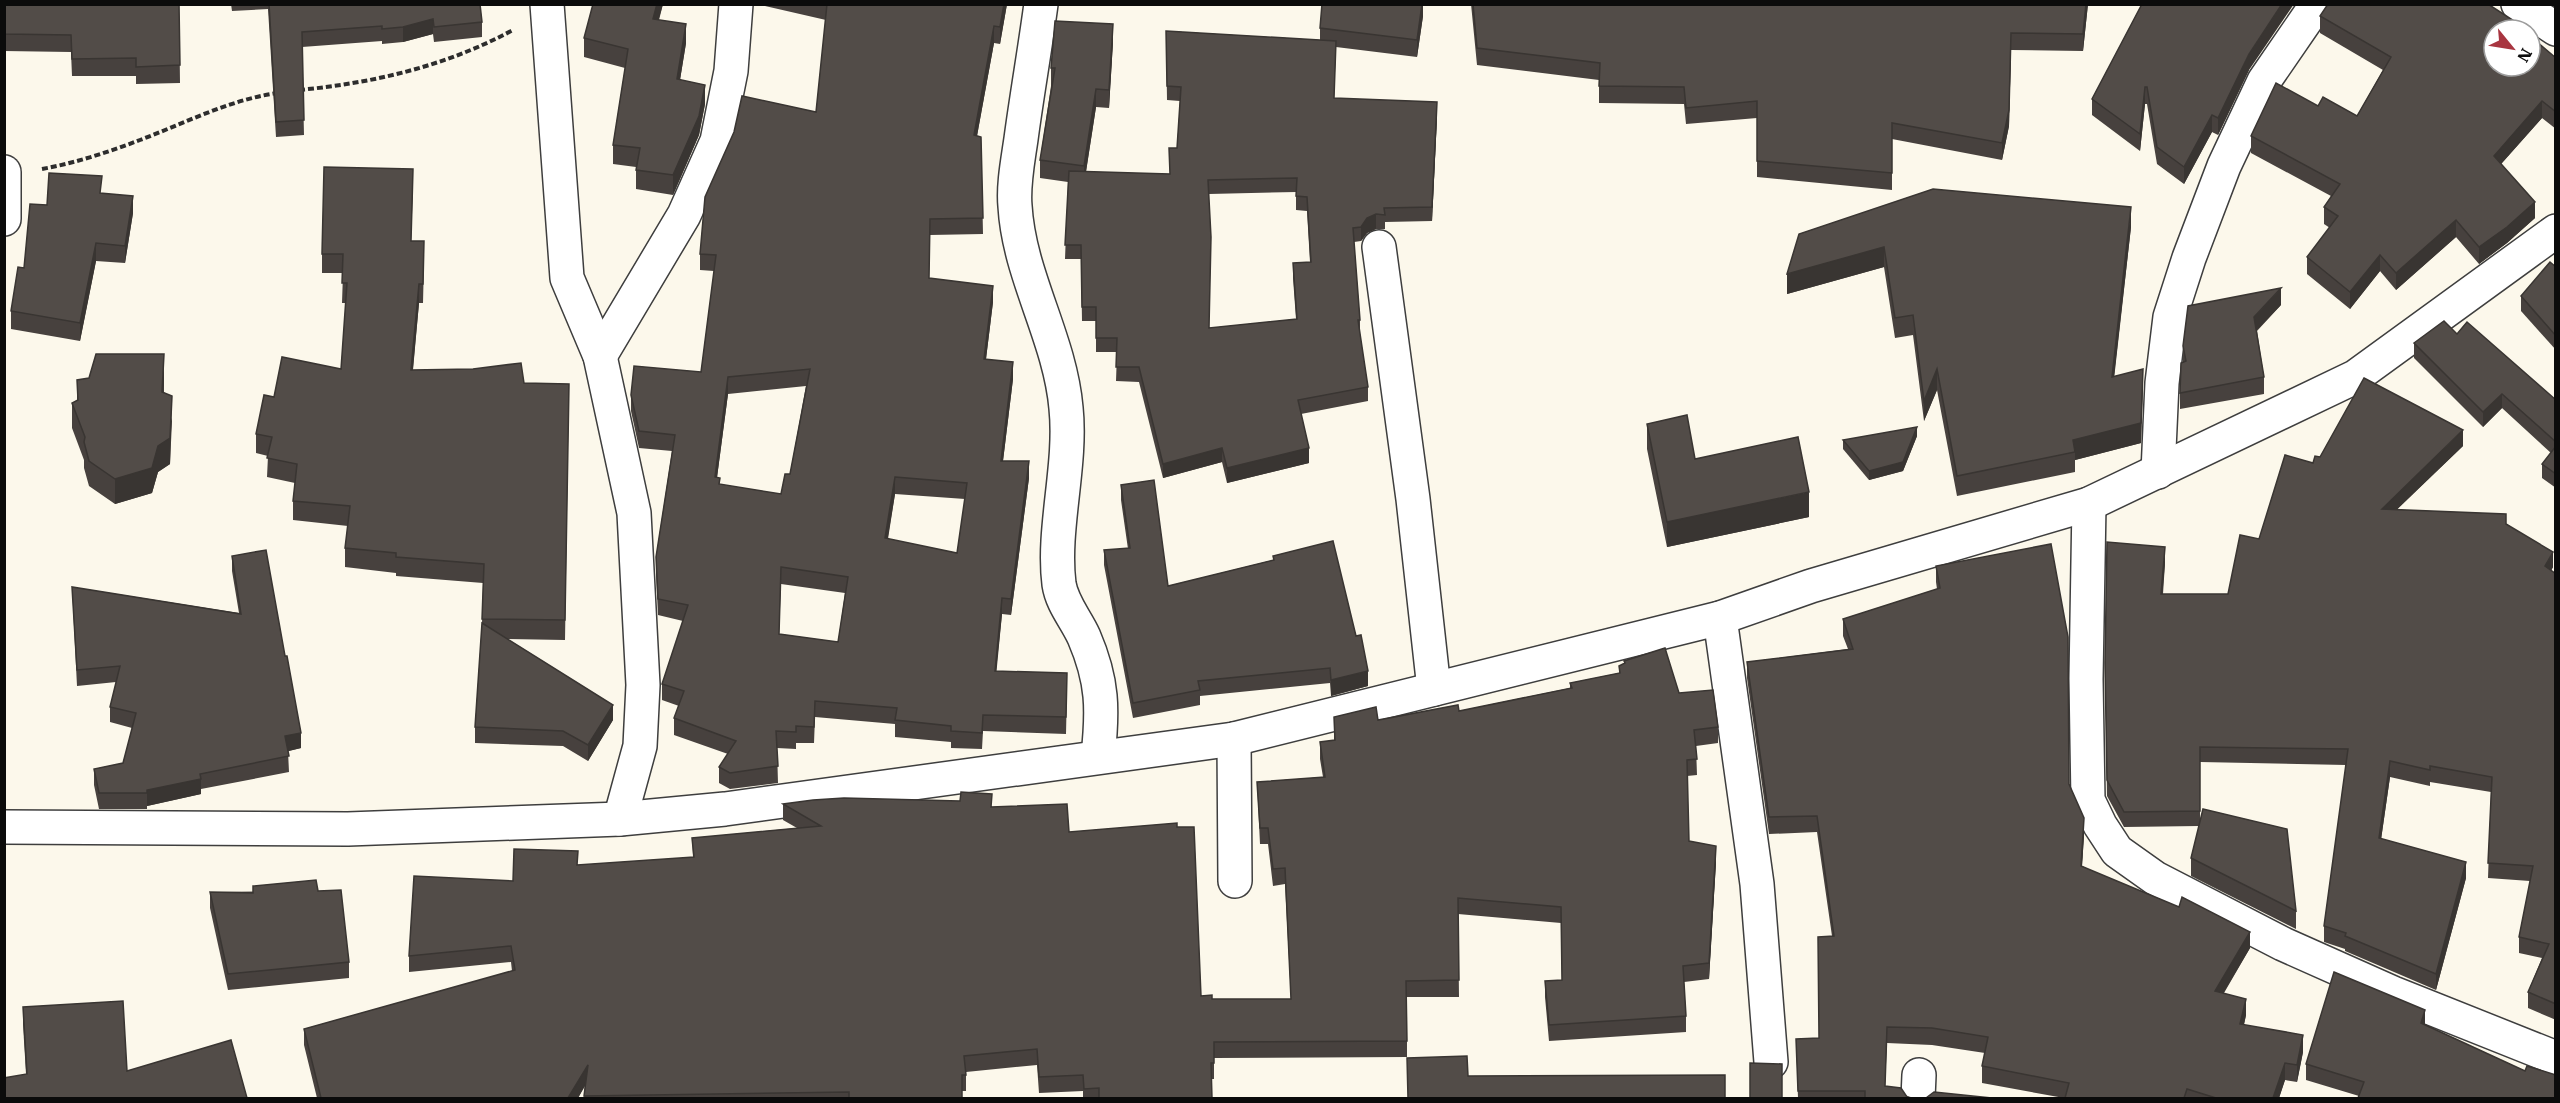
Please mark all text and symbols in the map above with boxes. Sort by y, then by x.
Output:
north arrow [2482,18,2542,78]
text: N [2513,45,2537,66]

